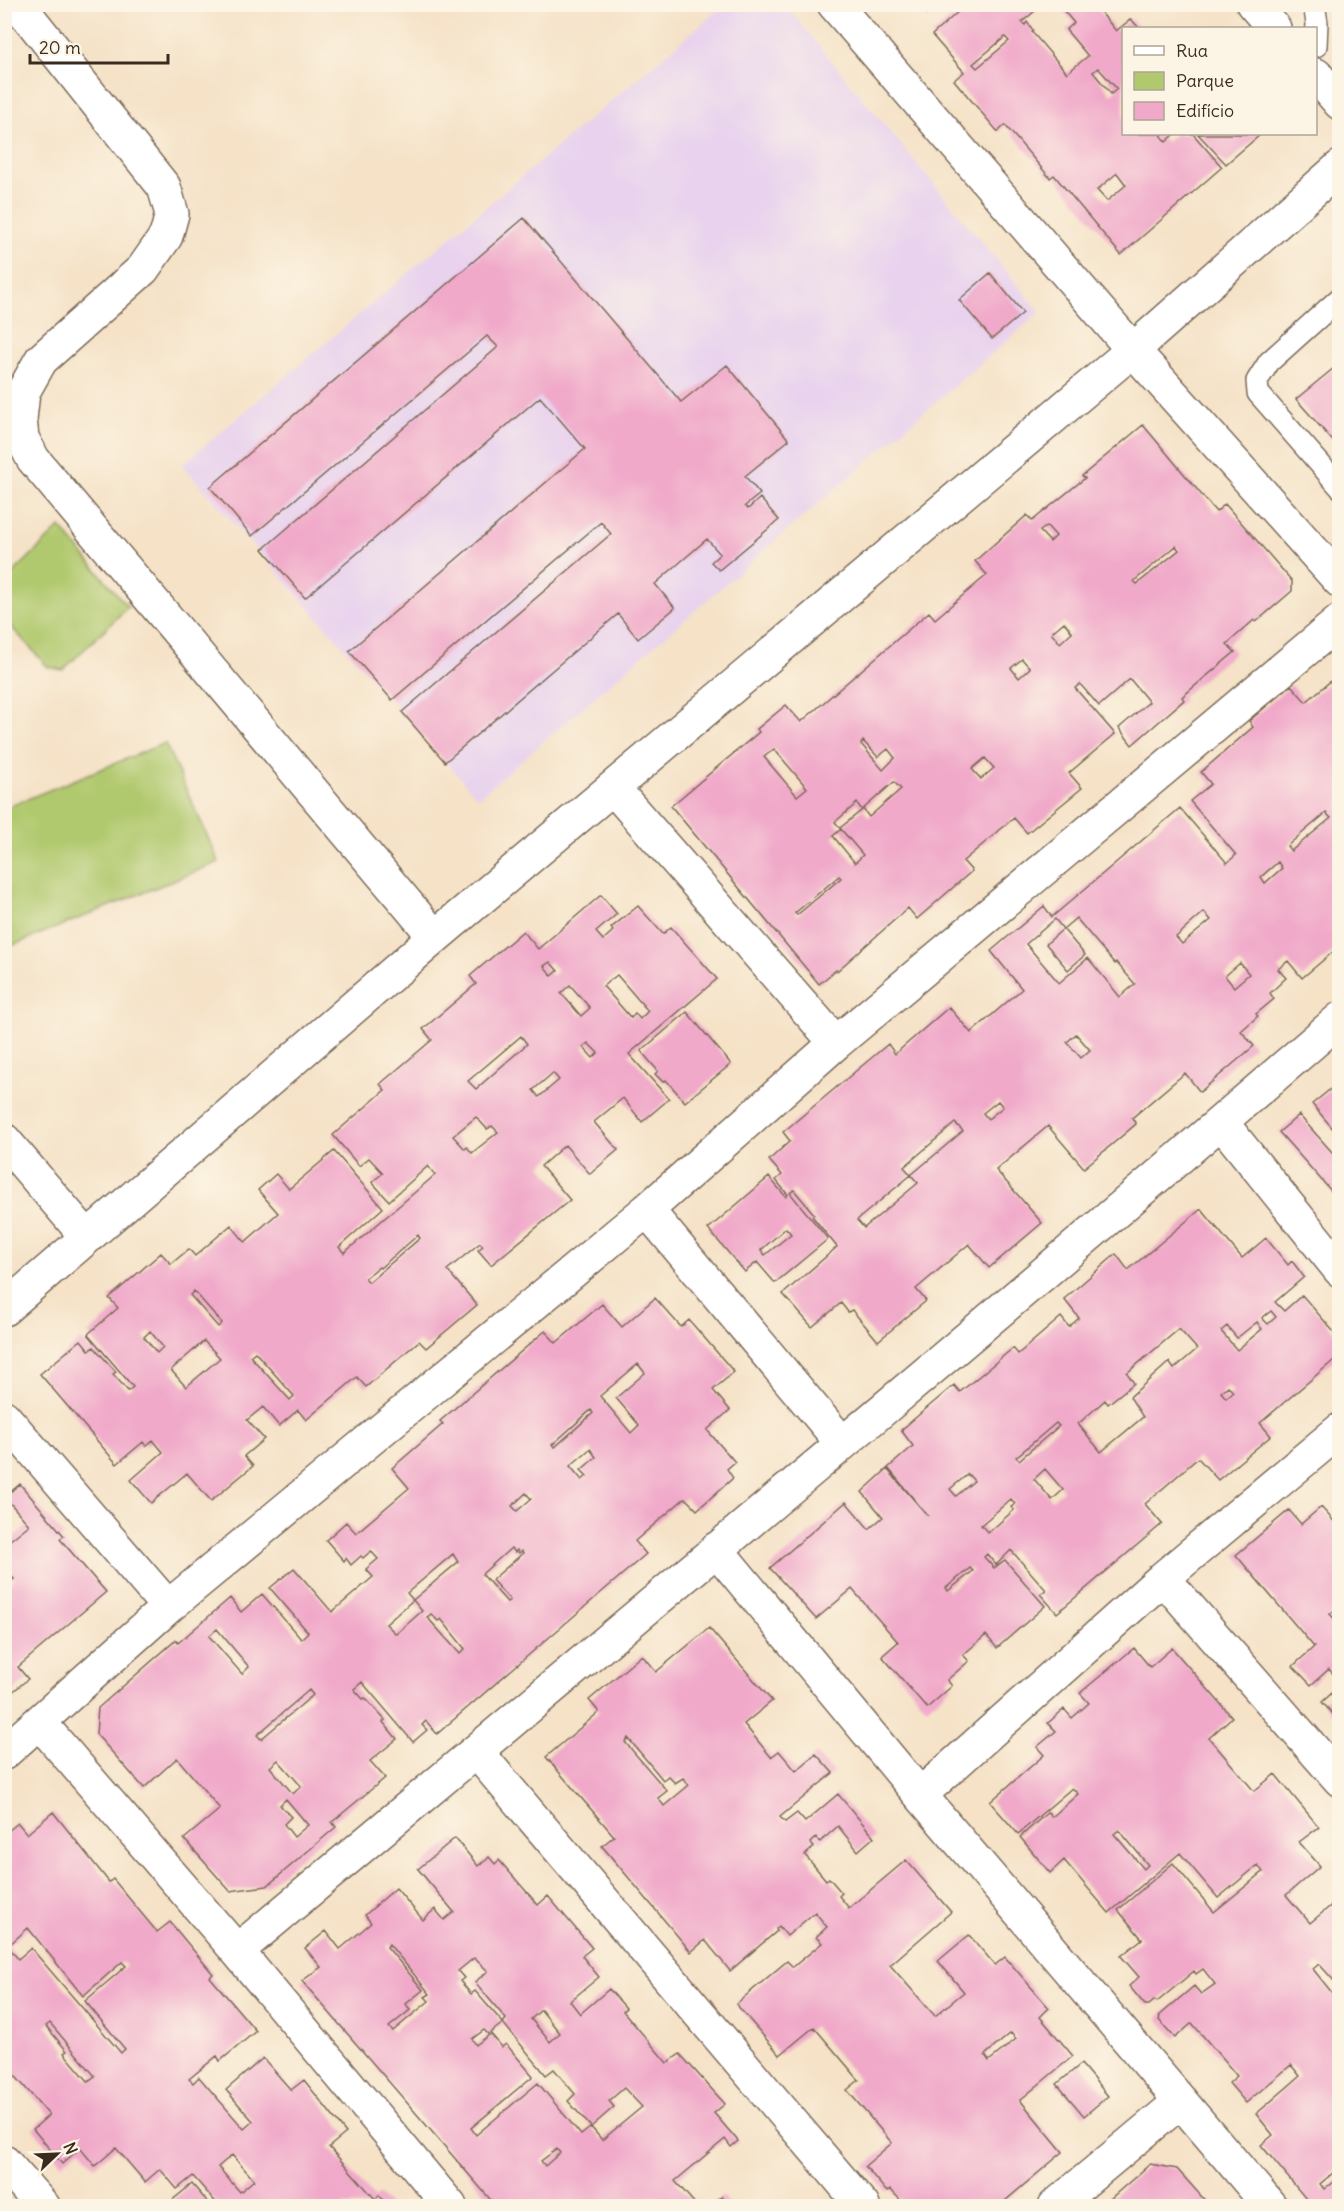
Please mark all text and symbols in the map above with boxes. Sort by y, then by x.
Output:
scale bar [30,27,168,65]
legend [1122,27,1317,135]
text: 20 m [39,36,81,59]
text: Rua [1176,39,1208,62]
text: Parque [1176,69,1234,92]
text: Edifício [1176,99,1234,122]
north arrow [27,2124,87,2184]
text: N [59,2139,82,2157]

